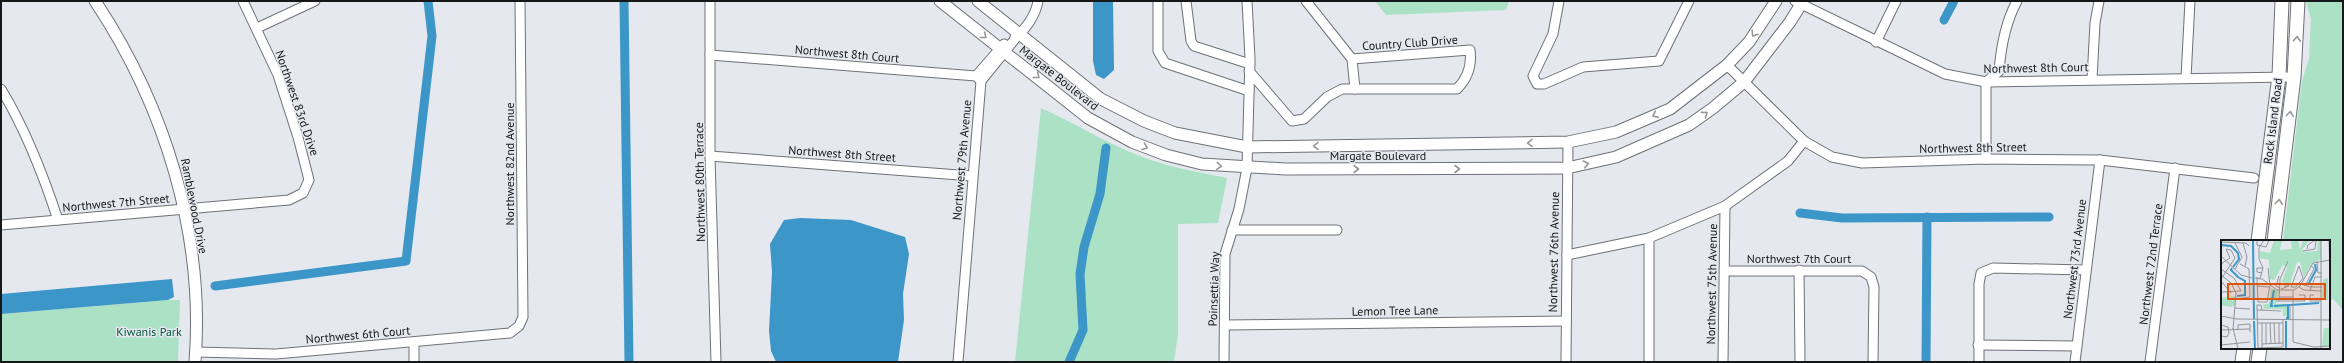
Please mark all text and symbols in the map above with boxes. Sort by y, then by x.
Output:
one-way arrow [1752,30,1759,37]
one-way arrow [979,31,986,38]
street label: Country Club Drive [1362,32,1458,53]
one-way arrow [2292,36,2301,42]
street label: Northwest 8th Court [794,41,900,66]
street label: Margate Boulevard [1017,42,1102,113]
street label: Northwest 83rd Drive [272,48,323,157]
street label: Northwest 8th Court [1983,59,2089,76]
one-way arrow [1032,72,1039,79]
street label: Rock Island Road [2260,77,2285,165]
street label: Northwest 79th Avenue [949,99,974,221]
street label: Northwest 82nd Avenue [502,102,517,226]
one-way arrow [1651,111,1658,119]
one-way arrow [1701,111,1708,118]
one-way arrow [2285,111,2294,117]
street label: Northwest 80th Terrace [691,122,708,242]
one-way arrow [1527,139,1533,147]
street label: Northwest 8th Street [1919,139,2027,156]
street label: Northwest 8th Street [788,142,896,165]
one-way arrow [1141,142,1148,150]
one-way arrow [1313,142,1319,150]
street label: Margate Boulevard [1330,148,1426,163]
street label: Ramblewood Drive [178,157,211,255]
one-way arrow [1583,160,1589,168]
one-way arrow [1216,161,1222,170]
one-way arrow [1353,165,1359,173]
one-way arrow [1454,165,1460,173]
street label: Northwest 7th Street [62,190,170,215]
street label: Northwest 76th Avenue [1545,192,1562,312]
street label: Northwest 73rd Avenue [2060,198,2089,320]
one-way arrow [2274,199,2283,205]
street label: Northwest 72nd Terrace [2136,202,2165,325]
street label: Northwest 75th Avenue [1703,224,1720,344]
inset map [2221,240,2330,349]
street label: Poinsettia Way [1205,251,1222,327]
street label: Northwest 7th Court [1747,251,1851,266]
street label: Lemon Tree Lane [1352,302,1438,319]
street label: Northwest 6th Court [305,322,411,347]
park label: Kiwanis Park [116,324,182,339]

